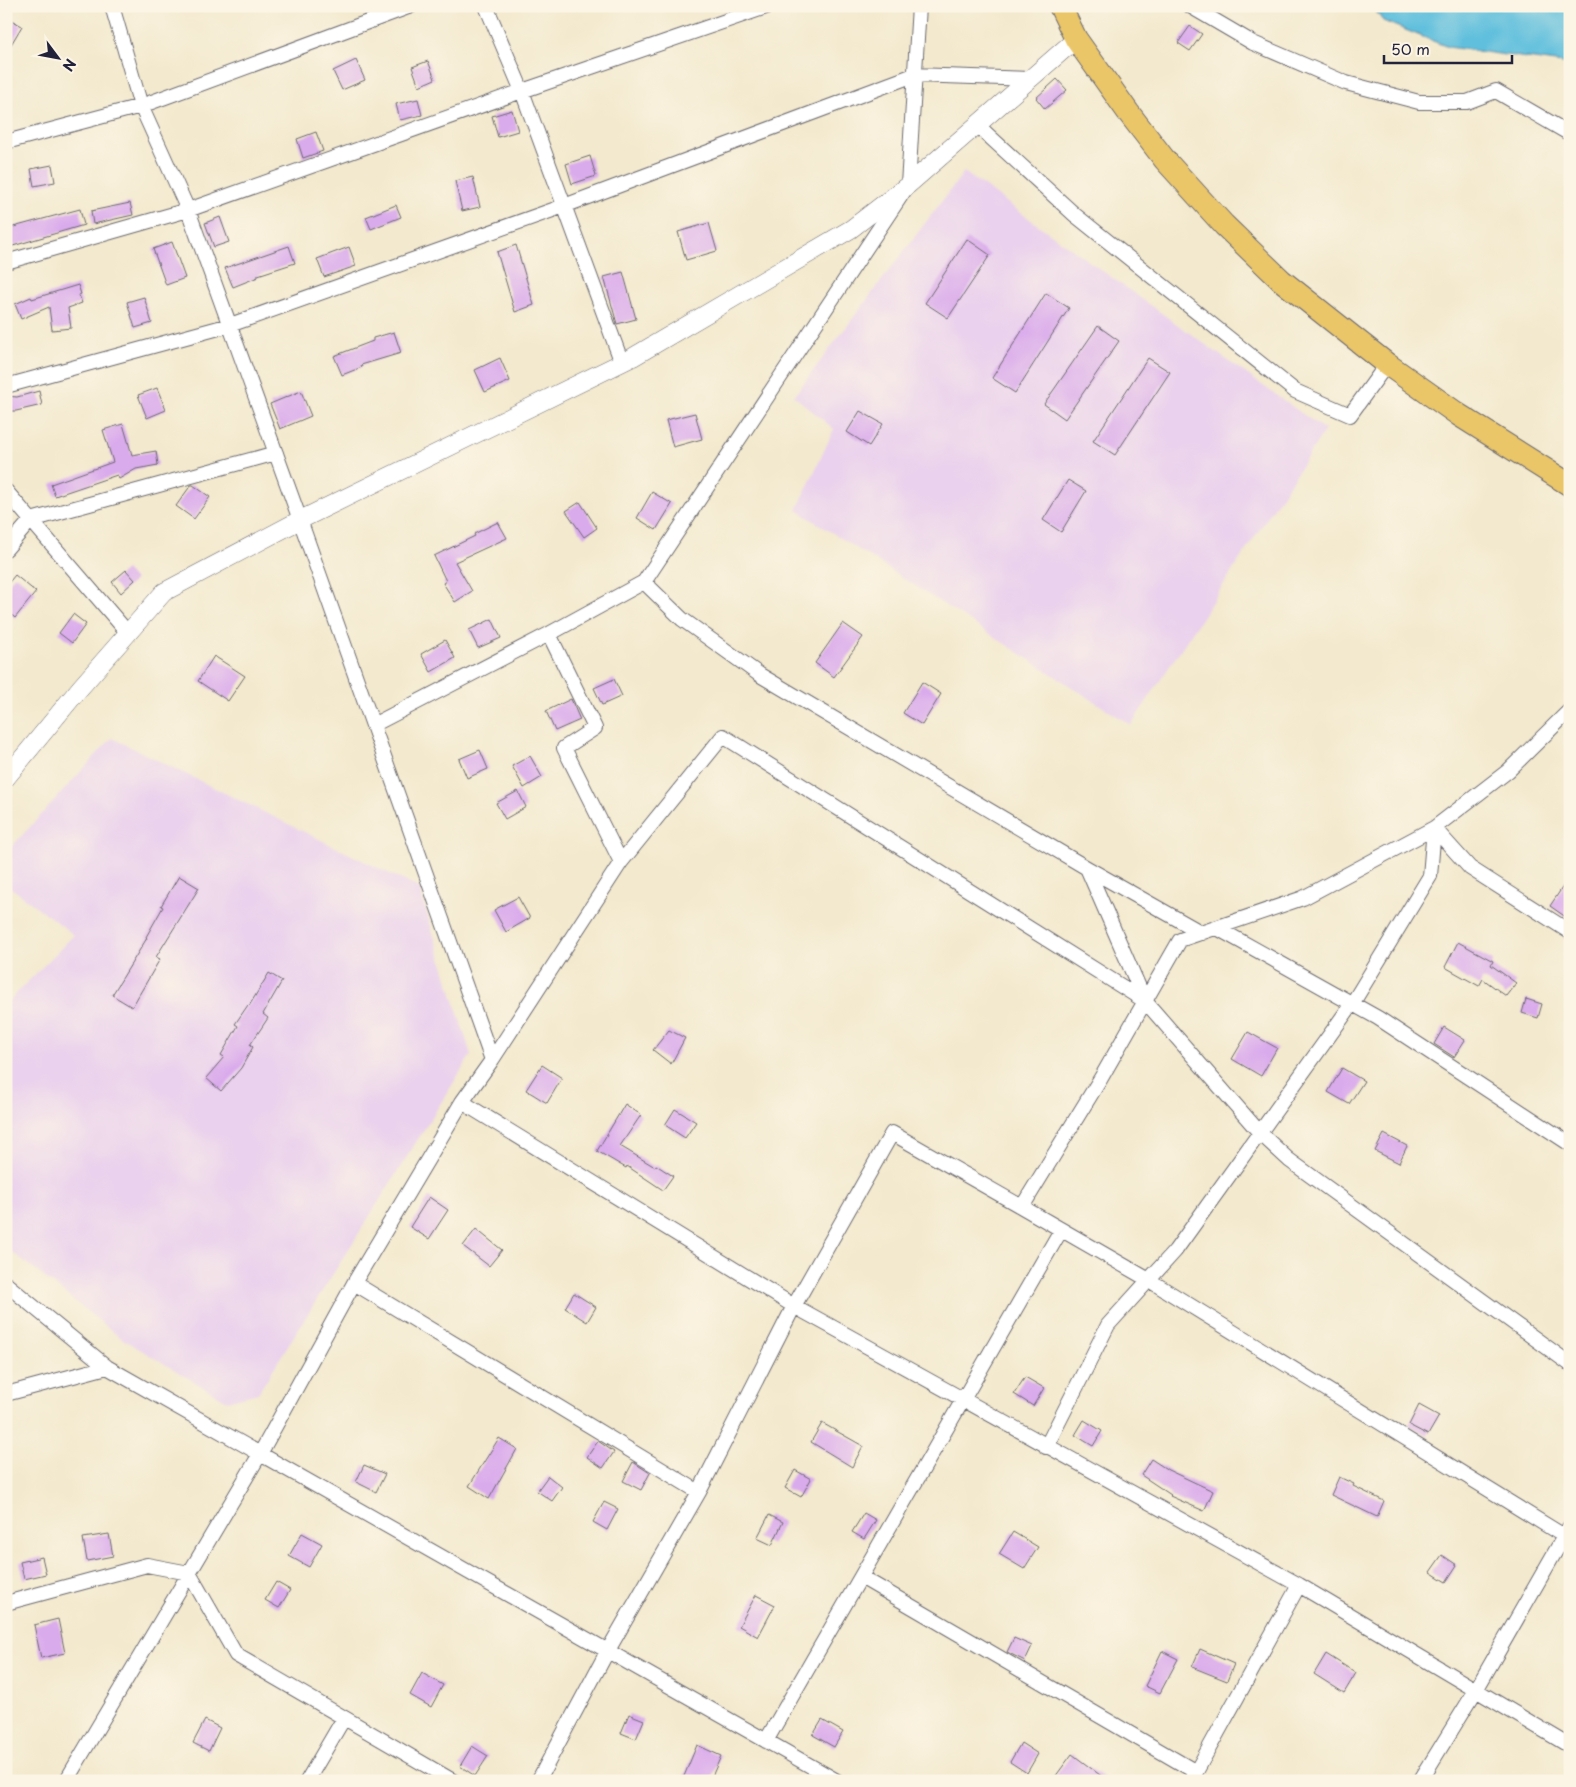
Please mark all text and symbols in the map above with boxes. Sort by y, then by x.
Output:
north arrow [32,32,82,82]
scale bar [1384,32,1511,64]
text: 50 m [1391,37,1430,60]
text: N [58,55,81,75]

